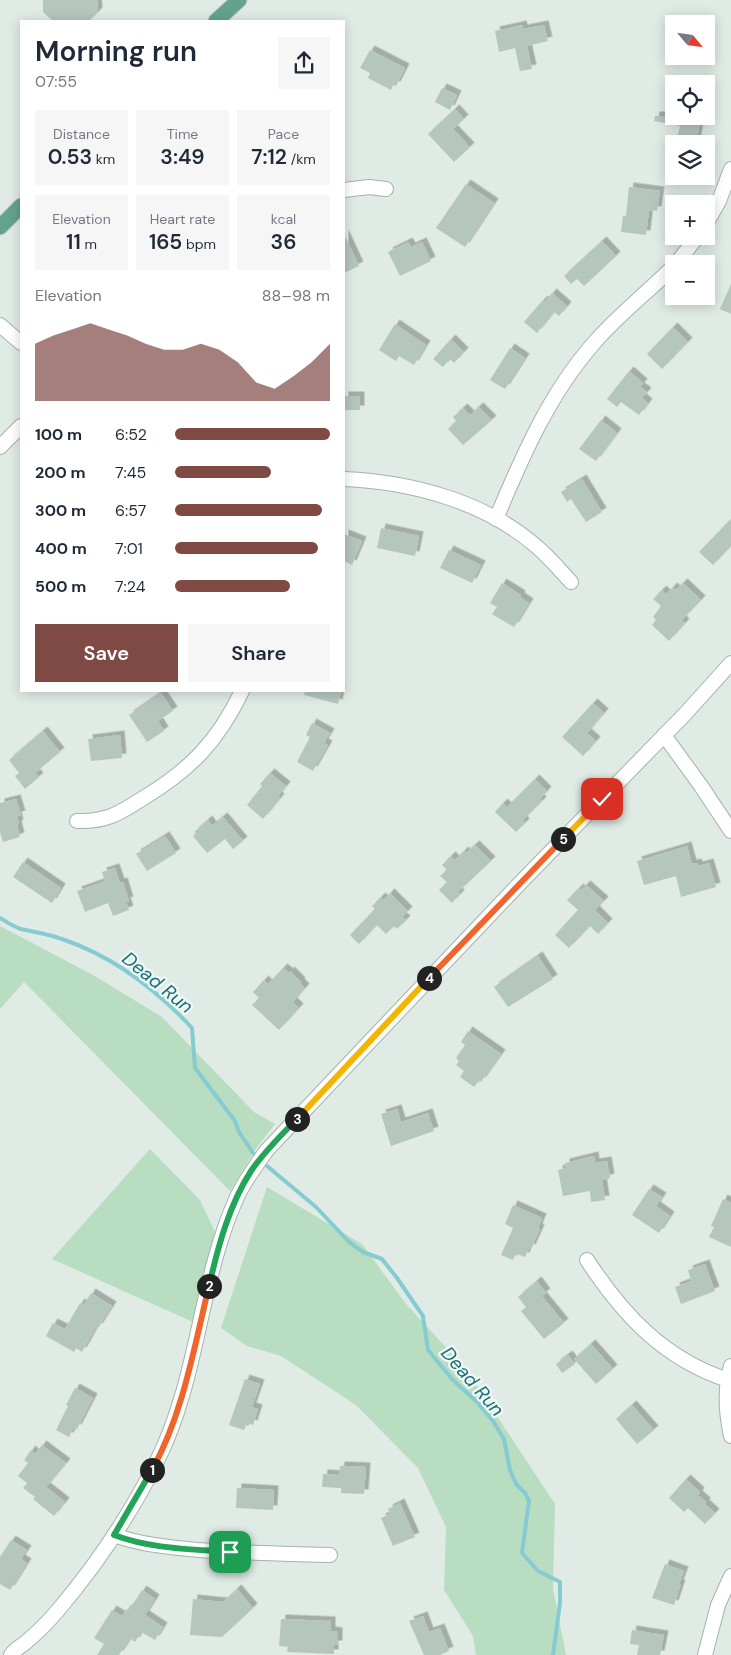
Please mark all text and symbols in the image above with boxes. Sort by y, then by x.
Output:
north arrow [665,15,715,65]
map controls [665,15,715,305]
text: Morning run [35,33,197,70]
button: share [278,37,330,89]
text: 07:55 [35,71,77,92]
button: locate [665,75,715,125]
text: Distance [53,125,110,143]
text: Time [167,125,198,143]
text: Pace [268,125,299,143]
button: layers [665,135,715,185]
text: 0.53 [48,143,92,171]
text: 3:49 [160,143,205,171]
text: 7:12 [251,143,287,171]
text: km [92,150,115,168]
text: /km [287,150,316,168]
button: + [665,195,715,245]
text: Elevation [52,210,111,228]
text: Heart rate [150,210,215,228]
text: kcal [271,210,296,228]
text: 11 [66,228,81,256]
text: 165 [149,228,182,256]
text: 36 [271,228,296,256]
text: m [81,235,97,253]
text: bpm [182,235,216,253]
button: − [665,255,715,305]
text: Elevation [35,285,102,306]
text: 88–98 m [262,285,330,306]
text: 100 m [35,424,82,445]
text: 6:52 [115,424,147,445]
text: 200 m [35,462,86,483]
text: 7:45 [115,462,146,483]
text: 300 m [35,500,86,521]
text: 6:57 [115,500,146,521]
text: 400 m [35,538,87,559]
text: 7:01 [115,538,143,559]
text: 500 m [35,576,86,597]
text: 7:24 [115,576,145,597]
button: Save [35,624,178,682]
button: Share [188,624,330,682]
pin [581,778,623,820]
icon: check [588,785,616,813]
pin: 5 [550,826,576,852]
text: 5 [559,830,568,848]
water label: Dead Run [117,946,199,1019]
pin: 4 [416,966,442,990]
text: 4 [425,969,434,987]
pin: 3 [284,1106,310,1132]
text: 3 [293,1110,302,1128]
pin: 2 [196,1274,222,1298]
text: 2 [205,1277,214,1295]
water label: Dead Run [435,1341,510,1422]
pin: 1 [140,1458,164,1482]
text: 1 [150,1461,155,1479]
pin [209,1531,251,1573]
icon: arrive [216,1538,244,1566]

